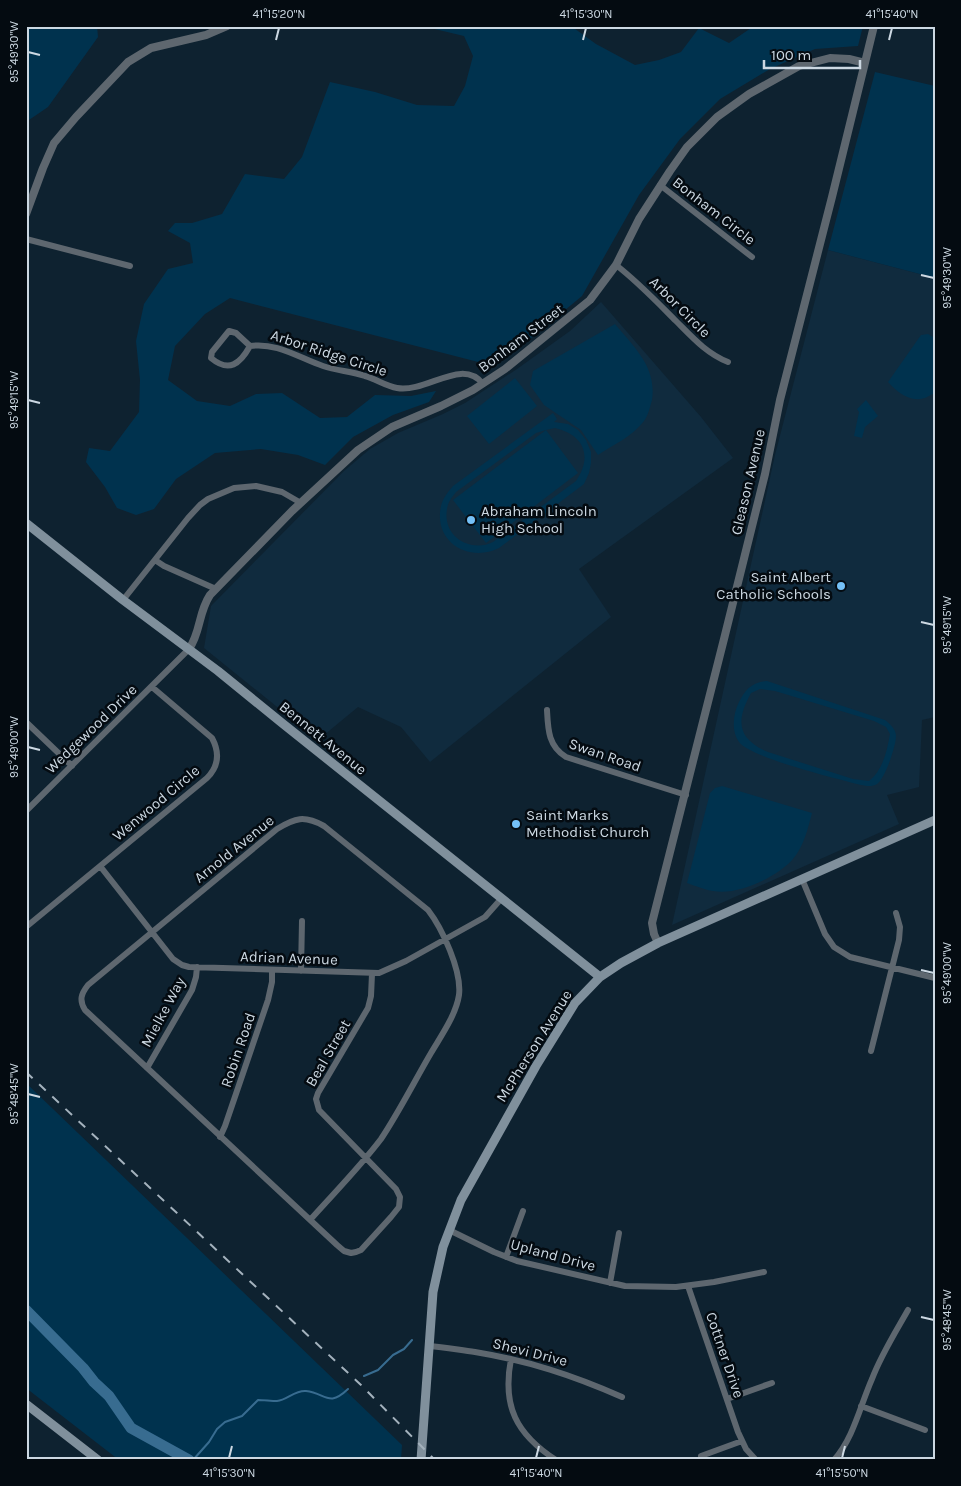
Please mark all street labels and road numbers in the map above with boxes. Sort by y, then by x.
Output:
street label: Bonham Circle [669,173,759,249]
street label: Arbor Circle [646,273,714,341]
street label: Bonham Street [475,300,568,376]
street label: Arbor Ridge Circle [269,326,389,380]
street label: Gleason Avenue [727,427,769,537]
street label: Wedgewood Drive [41,681,141,777]
street label: Bennett Avenue [276,697,370,779]
street label: Swan Road [566,734,644,776]
street label: Wenwood Circle [109,761,203,845]
street label: Arnold Avenue [191,811,277,887]
street label: Adrian Avenue [240,947,338,969]
street label: Mielke Way [137,974,189,1050]
street label: McPherson Avenue [492,987,576,1105]
street label: Robin Road [217,1010,259,1090]
street label: Beal Street [302,1016,355,1090]
street label: Upland Drive [508,1235,598,1275]
street label: Cottner Drive [702,1310,748,1400]
street label: Shevi Drive [491,1334,569,1370]

